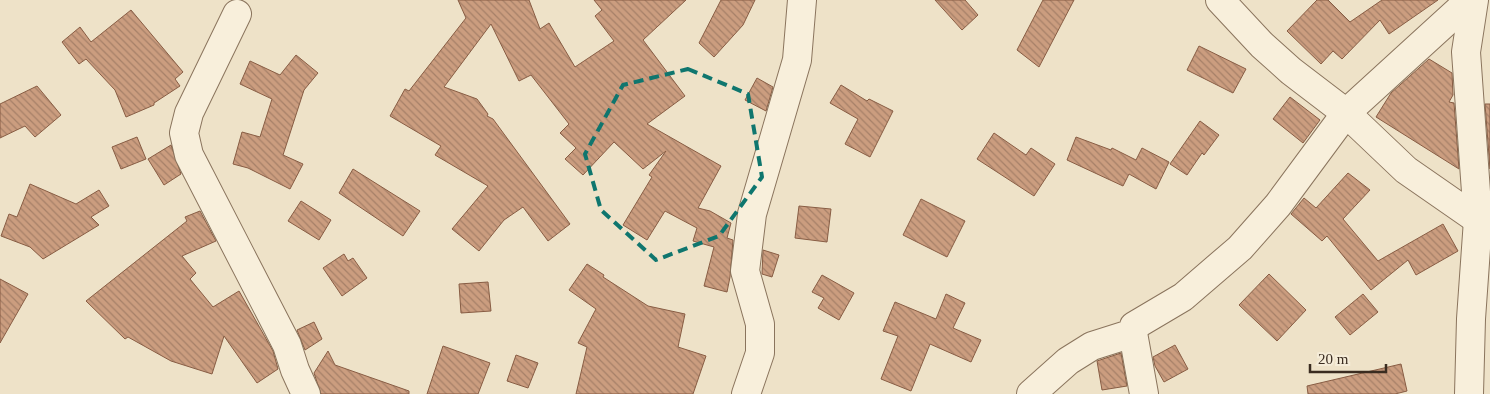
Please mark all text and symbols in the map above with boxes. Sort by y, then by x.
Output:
scale bar [1310,342,1386,374]
text: 20 m [1318,351,1349,367]

